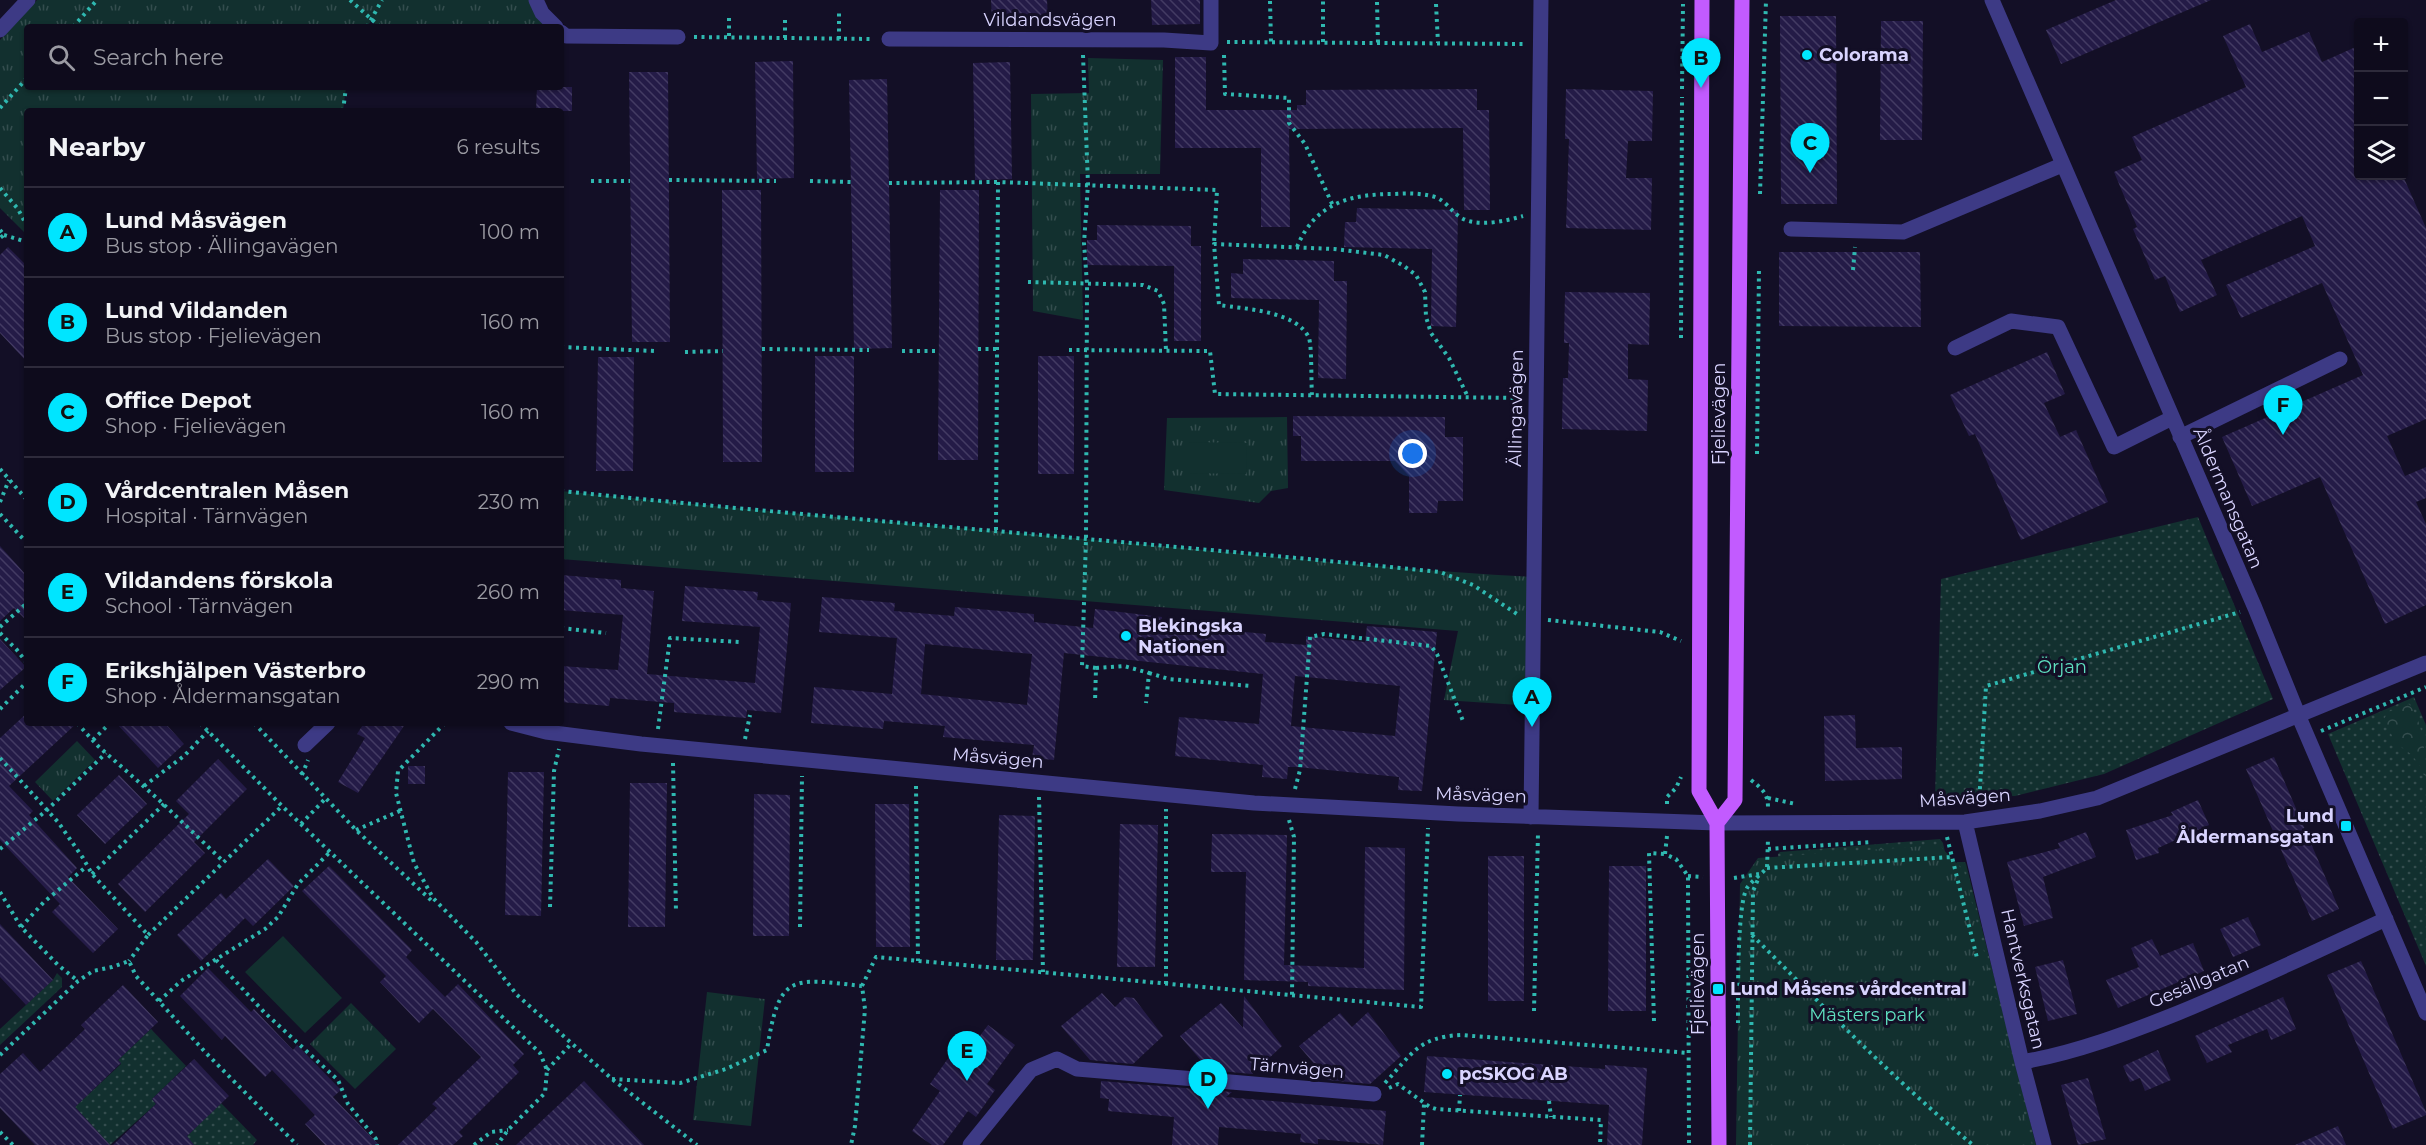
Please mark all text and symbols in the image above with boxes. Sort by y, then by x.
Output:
street label: Vildandsvägen [983,9,1117,31]
map controls [2354,18,2408,180]
button: + [2354,18,2408,72]
search box [24,24,564,90]
pin: B [1682,38,1720,88]
icon: search [45,41,78,74]
text: Search here [93,44,224,71]
place label: Colorama [1819,44,1909,66]
marker: Colorama [1800,48,1814,62]
button: − [2354,72,2408,126]
pin: C [1790,124,1830,173]
button: layers [2354,126,2408,180]
text: Nearby [48,131,145,163]
text: 6 results [456,135,540,159]
text: Lund Måsvägen [105,207,287,234]
text: A [60,220,75,244]
text: 100 m [480,220,540,244]
text: Bus stop · Ällingavägen [105,234,339,258]
text: Lund Vildanden [105,297,288,324]
text: B [60,310,75,334]
text: 160 m [481,310,540,334]
text: Bus stop · Fjelievägen [105,324,322,348]
street label: Ällingavägen [1504,349,1528,467]
street label: Fjelievägen [1708,363,1730,465]
pin: F [2264,386,2302,435]
text: Office Depot [105,387,251,414]
text: C [60,400,75,424]
text: 160 m [481,400,540,424]
text: Shop · Fjelievägen [105,414,287,438]
street label: Åldermansgatan [2188,424,2269,572]
your location [1398,439,1427,468]
text: Vårdcentralen Måsen [105,477,349,504]
text: D [59,490,76,514]
text: 230 m [478,490,540,514]
text: Hospital · Tärnvägen [105,504,308,528]
text: Vildandens förskola [105,567,333,594]
text: E [61,580,74,604]
text: 260 m [477,580,540,604]
text: School · Tärnvägen [105,594,293,618]
place label: Blekingska Nationen [1138,615,1243,658]
marker: Blekingska Nationen [1119,629,1133,643]
park label: Örjan [2037,656,2087,678]
text: Erikshjälpen Västerbro [105,657,366,684]
text: F [61,670,74,694]
text: 290 m [477,670,540,694]
pin: A [1512,678,1552,727]
text: Shop · Åldermansgatan [105,684,341,708]
street label: Måsvägen [951,743,1045,773]
street label: Måsvägen [1435,782,1527,808]
street label: Måsvägen [1918,784,2012,812]
place label: Lund Åldermansgatan [2176,805,2334,848]
marker: Lund Åldermansgatan [2339,819,2353,833]
street label: Hantverksgatan [1996,906,2050,1052]
street label: Fjelievägen [1687,933,1709,1035]
street label: Gesällgatan [2146,951,2252,1013]
place label: Lund Måsens vårdcentral [1730,978,1967,1000]
marker: Lund Måsens vårdcentral [1711,982,1725,996]
park label: Mästers park [1809,1004,1925,1026]
pin: E [948,1032,986,1081]
street label: Tärnvägen [1249,1053,1345,1083]
pin: D [1188,1060,1228,1109]
place label: pcSKOG AB [1459,1063,1568,1085]
marker: pcSKOG AB [1440,1067,1454,1081]

